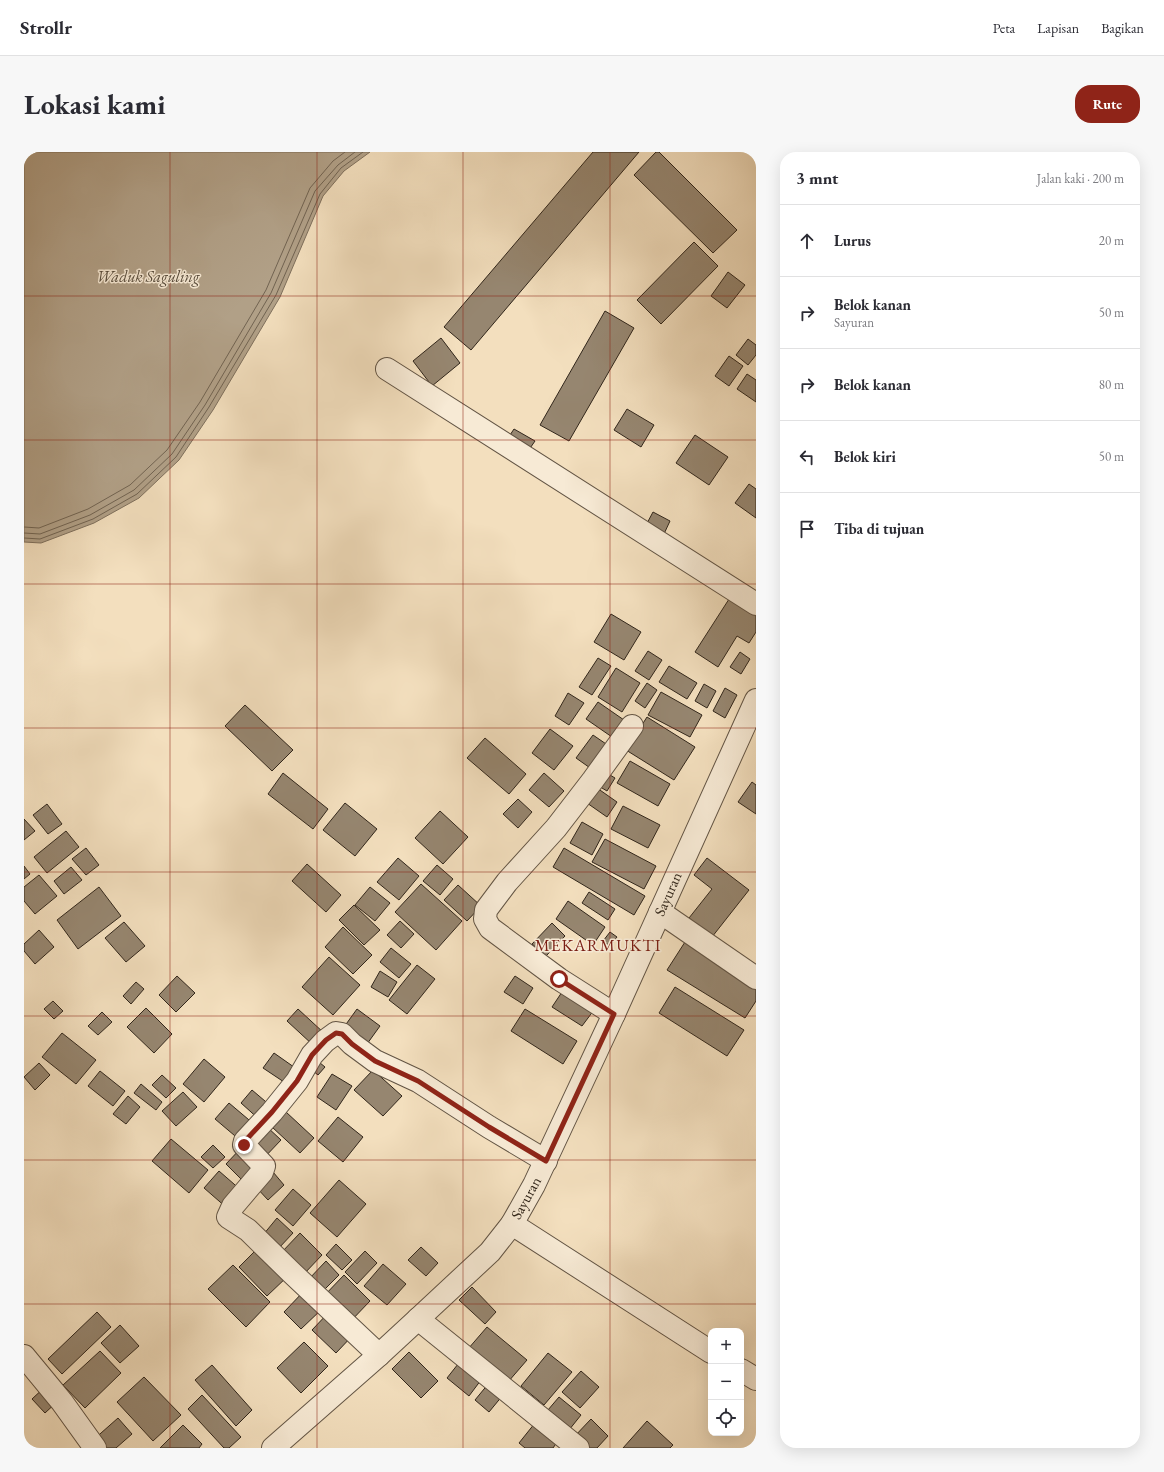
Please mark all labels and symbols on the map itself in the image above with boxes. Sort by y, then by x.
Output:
water label: Waduk Saguling [97,266,201,287]
street label: Sayuran [649,869,686,919]
district label: MEKARMUKTI [535,934,661,956]
route start [550,970,568,988]
route end [235,1136,253,1154]
street label: Sayuran [506,1173,545,1223]

